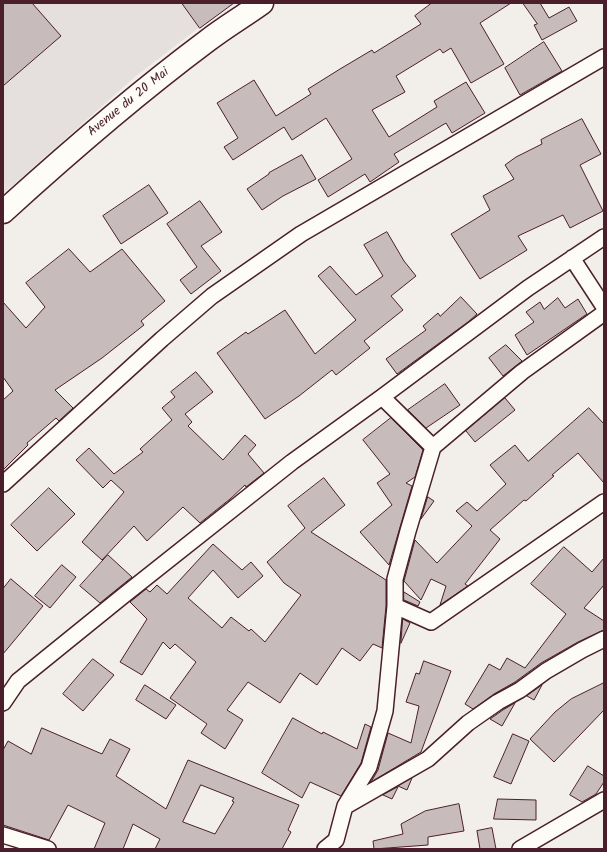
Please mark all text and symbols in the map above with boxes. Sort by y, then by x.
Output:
street label: Avenue du 20 Mai [85,65,173,141]

